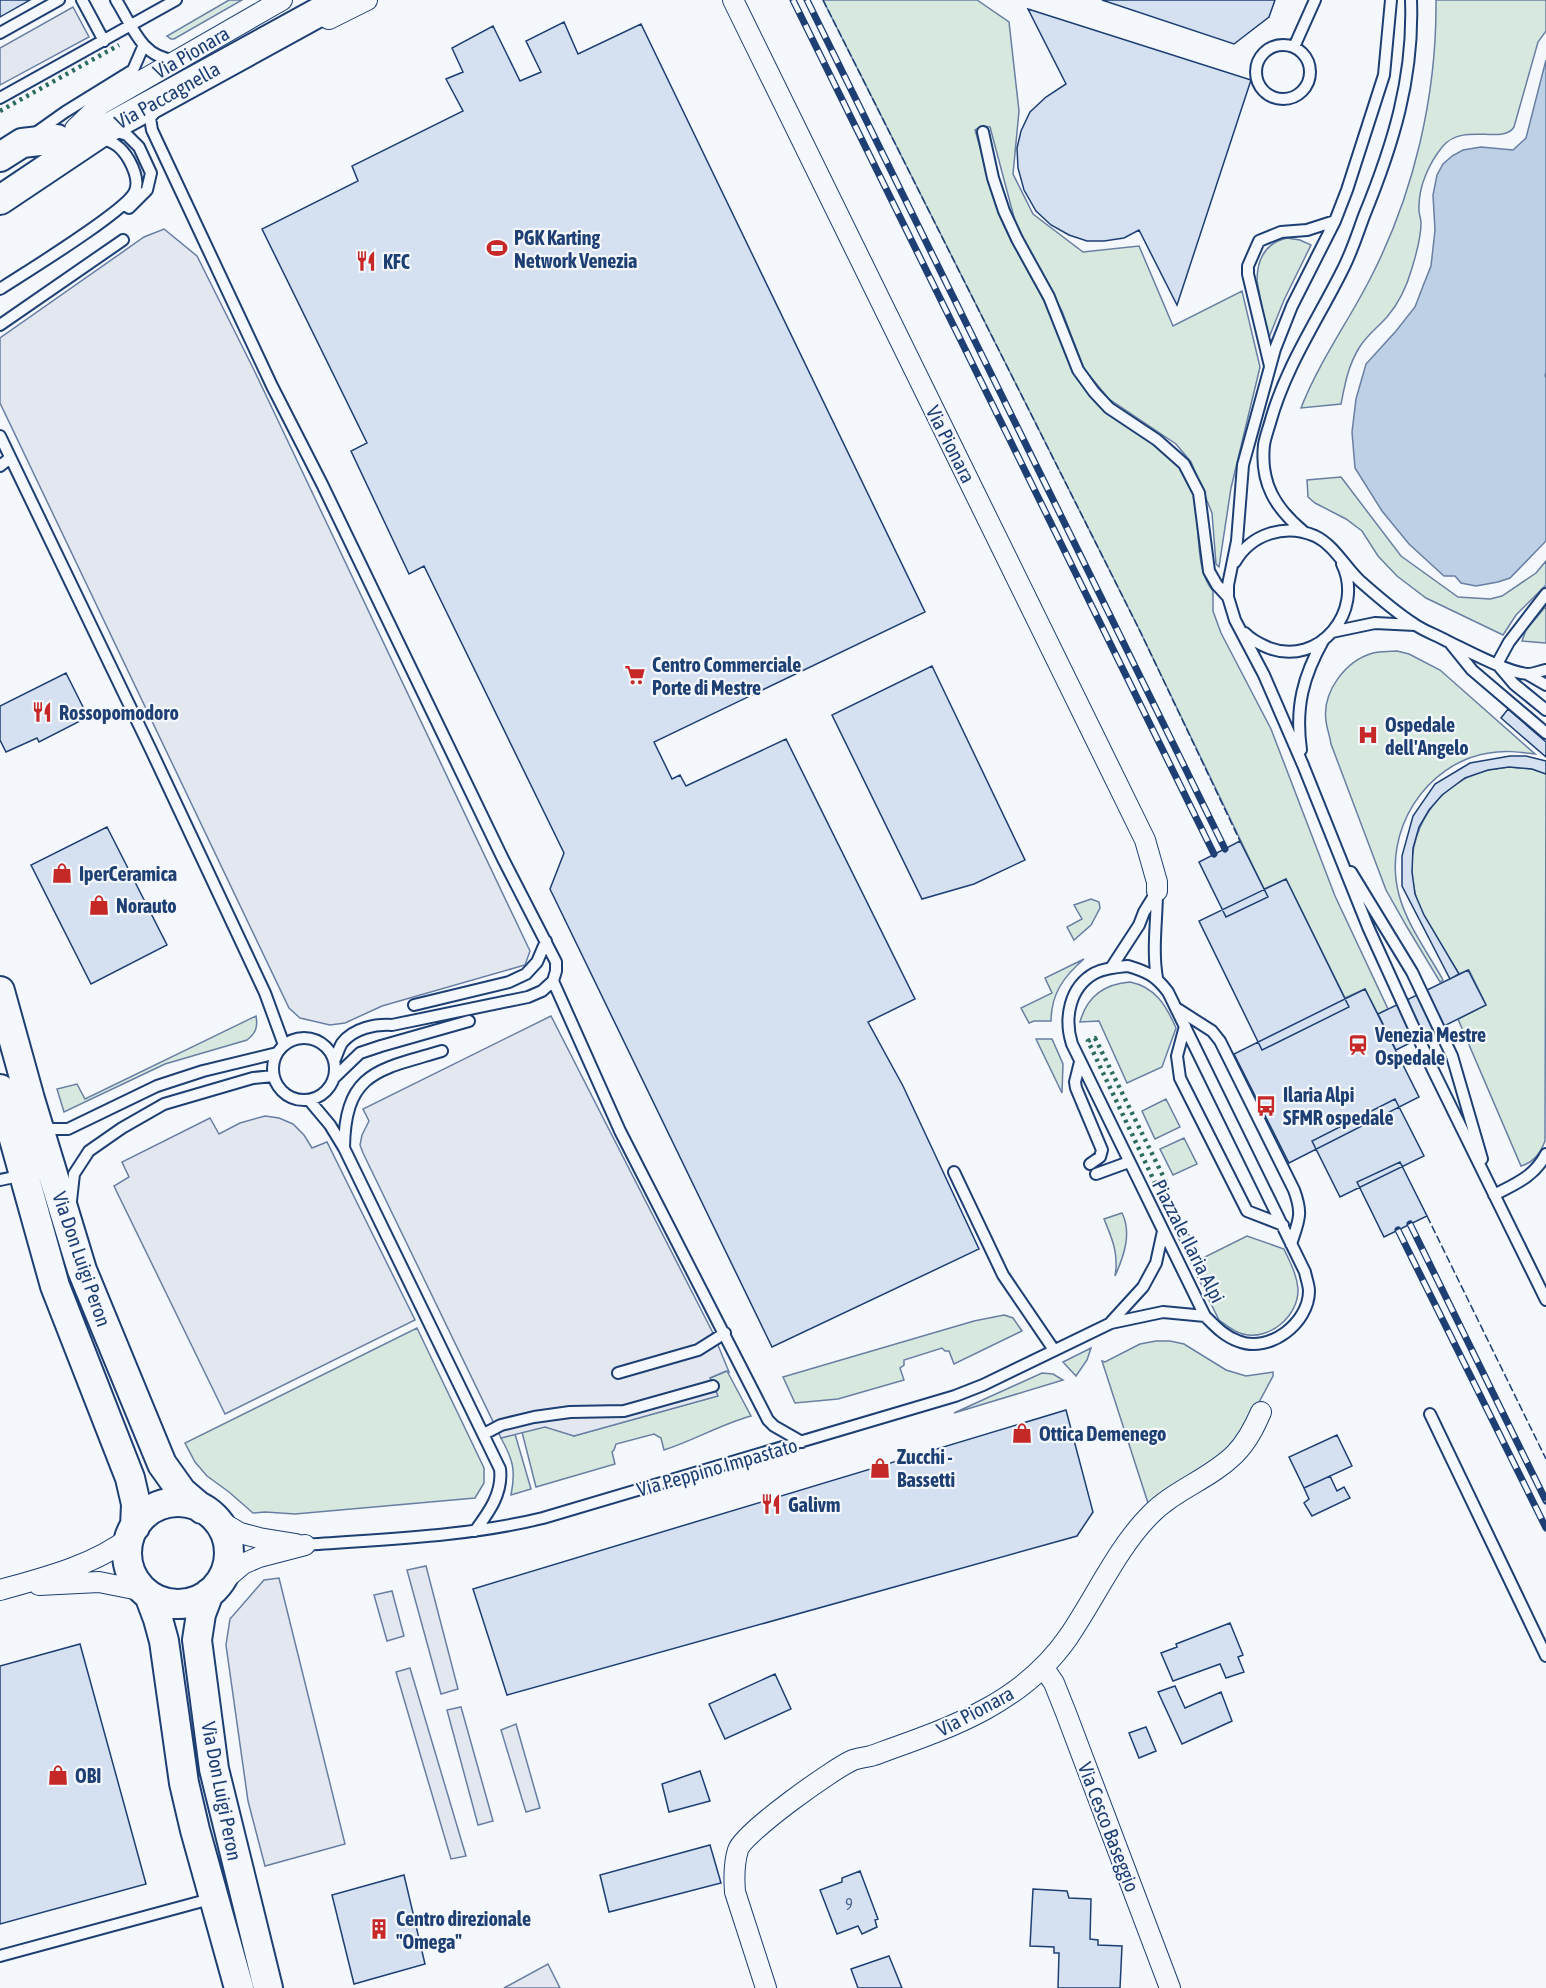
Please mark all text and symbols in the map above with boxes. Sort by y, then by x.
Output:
street label: Via Pionara [149,21,233,83]
street label: Via Paccagnella [110,57,224,133]
place label: PGK Karting Network Venezia [514,226,637,272]
sports icon: PGK Karting Network Venezia [485,236,509,260]
restaurant icon: KFC [354,249,378,273]
place label: KFC [383,250,410,273]
street label: Via Pionara [922,402,980,486]
place label: Centro Commerciale Porte di Mestre [652,653,801,699]
supermarket icon: Centro Commerciale Porte di Mestre [623,663,647,687]
restaurant icon: Rossopomodoro [30,700,54,724]
place label: Rossopomodoro [59,701,179,724]
place label: Ospedale dell'Angelo [1385,713,1469,759]
hospital icon: Ospedale dell'Angelo [1356,723,1380,747]
shop icon: IperCeramica [50,861,74,885]
place label: IperCeramica [79,862,177,885]
shop icon: Norauto [87,893,111,917]
place label: Norauto [116,894,177,917]
place label: Venezia Mestre Ospedale [1374,1023,1486,1069]
station icon: Venezia Mestre Ospedale [1346,1033,1370,1057]
place label: Ilaria Alpi SFMR ospedale [1283,1083,1393,1129]
bus stop icon: Ilaria Alpi SFMR ospedale [1254,1094,1278,1118]
street label: Piazzale Ilaria Alpi [1148,1175,1230,1307]
street label: Via Don Luigi Peron [48,1189,116,1329]
shop icon: Ottica Demenego [1010,1421,1034,1445]
place label: Ottica Demenego [1039,1422,1166,1445]
street label: Via Peppino Impastato [634,1433,800,1501]
place label: Zucchi - Bassetti [897,1445,955,1491]
shop icon: Zucchi - Bassetti [868,1456,892,1480]
restaurant icon: Galivm [759,1492,783,1516]
place label: Galivm [788,1493,840,1516]
street label: Via Pionara [933,1681,1017,1741]
street label: Via Don Luigi Peron [197,1720,247,1862]
street label: Via Cesco Baseggio [1074,1759,1144,1895]
shop icon: OBI [46,1763,70,1787]
place label: OBI [75,1764,101,1787]
house number: 9 [845,1895,853,1913]
place label: Centro direzionale "Omega" [396,1907,531,1953]
building icon: Centro direzionale "Omega" [367,1917,391,1941]

